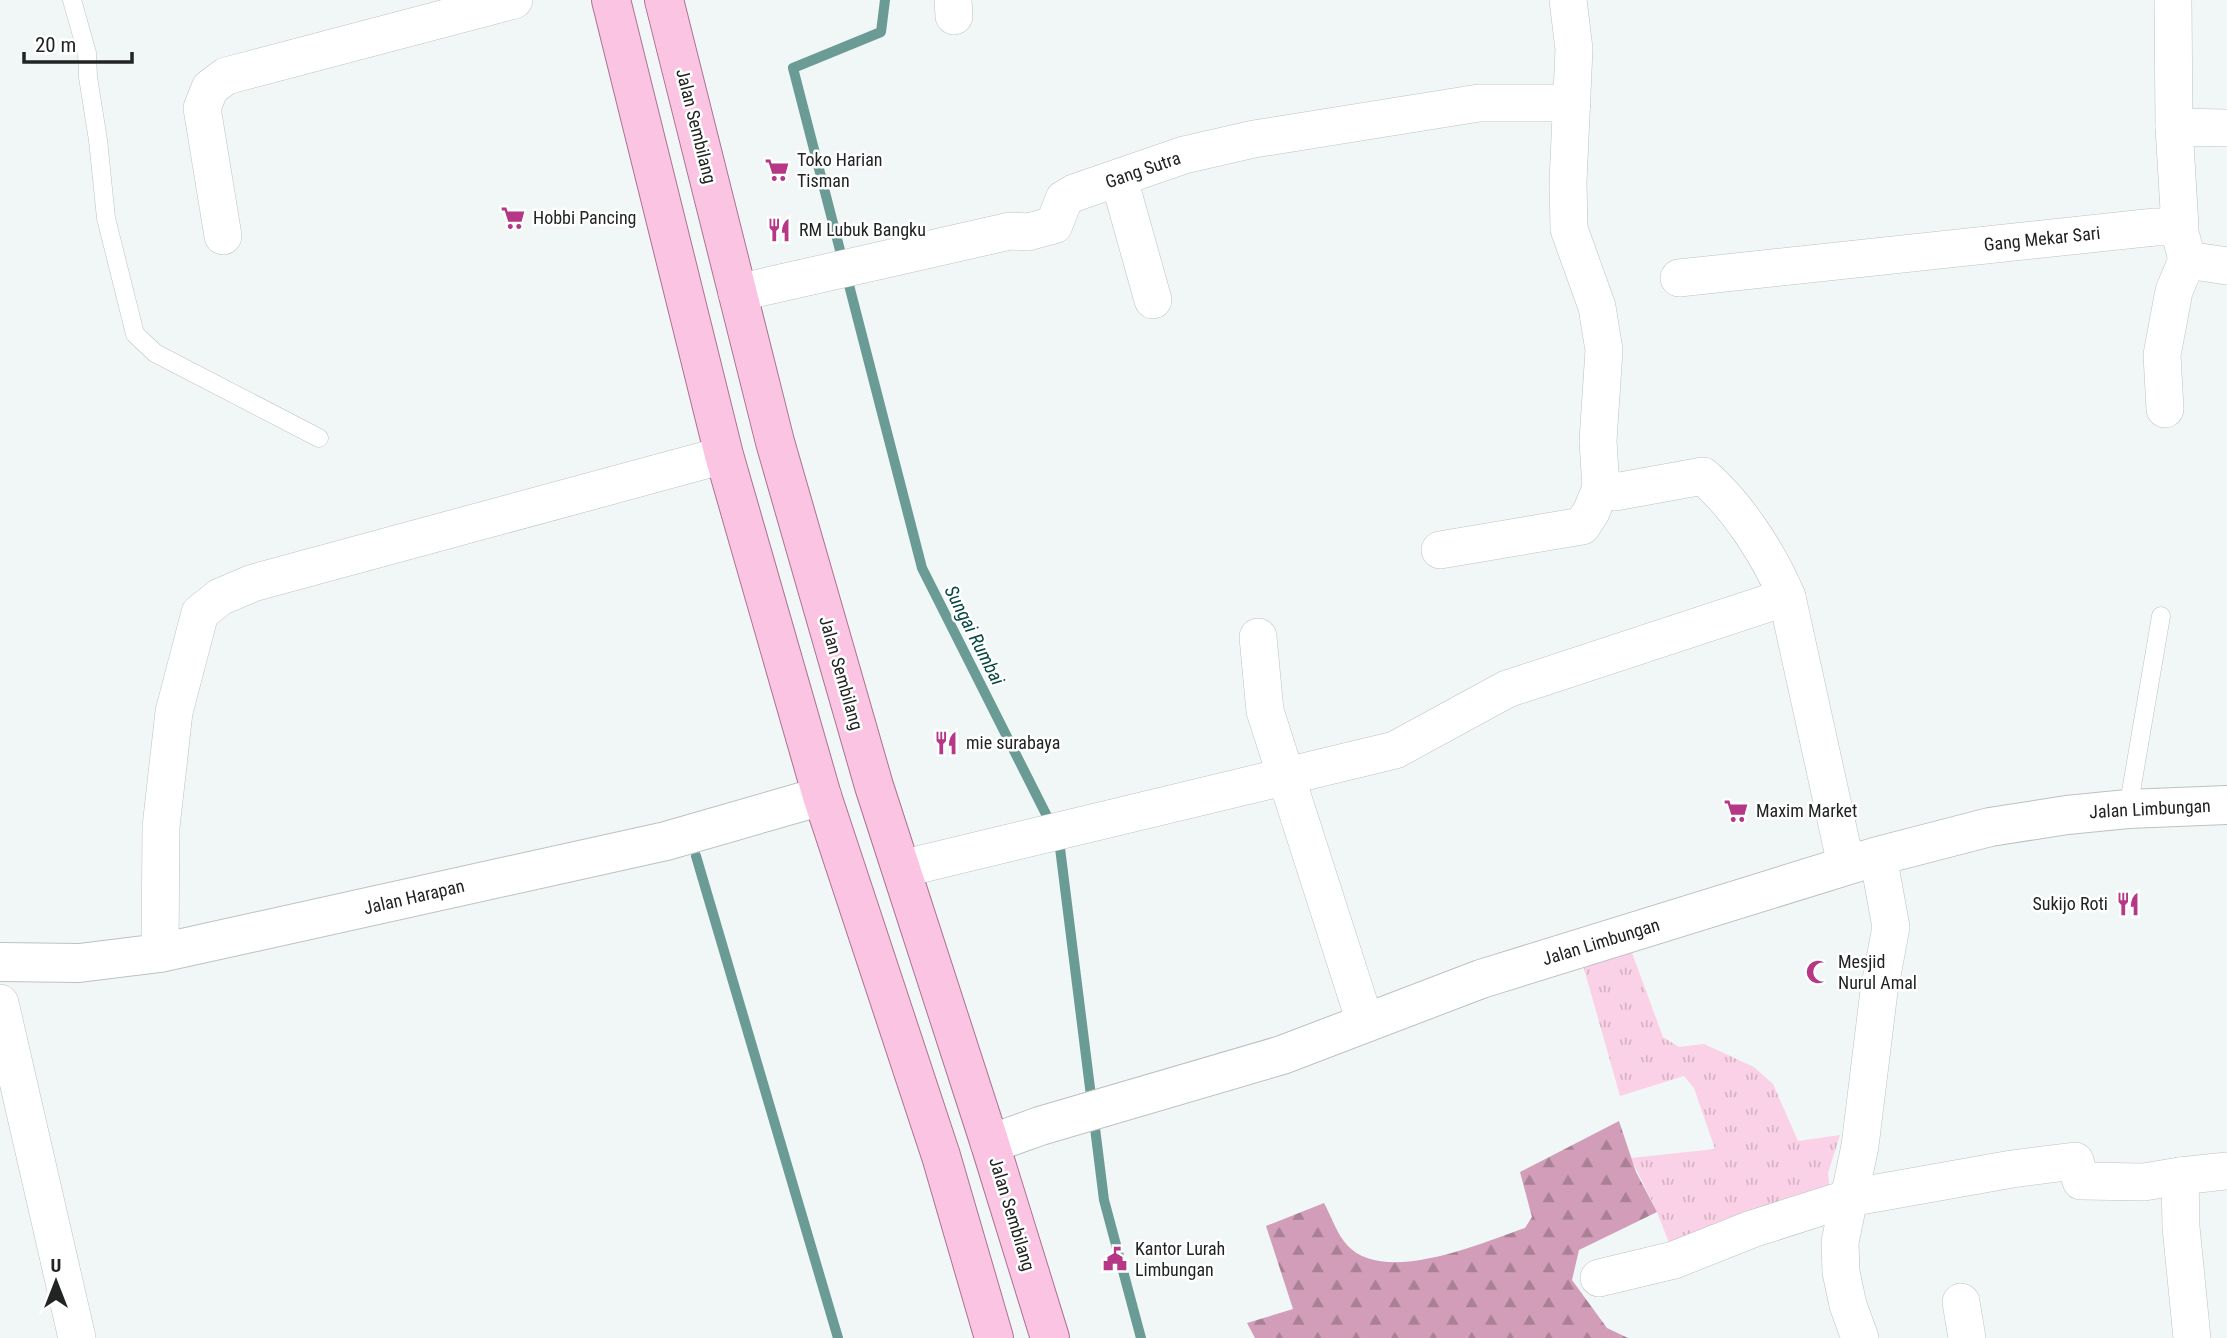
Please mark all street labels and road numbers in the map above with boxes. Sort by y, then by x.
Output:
street label: Jalan Sembilang [672,66,721,185]
street label: Gang Sutra [1102,147,1183,192]
street label: Gang Mekar Sari [1983,222,2101,255]
street label: Jalan Sembilang [815,613,868,732]
street label: Jalan Limbungan [2089,795,2211,822]
street label: Jalan Harapan [361,875,466,918]
street label: Jalan Limbungan [1540,914,1662,969]
street label: Jalan Sembilang [985,1155,1040,1273]

